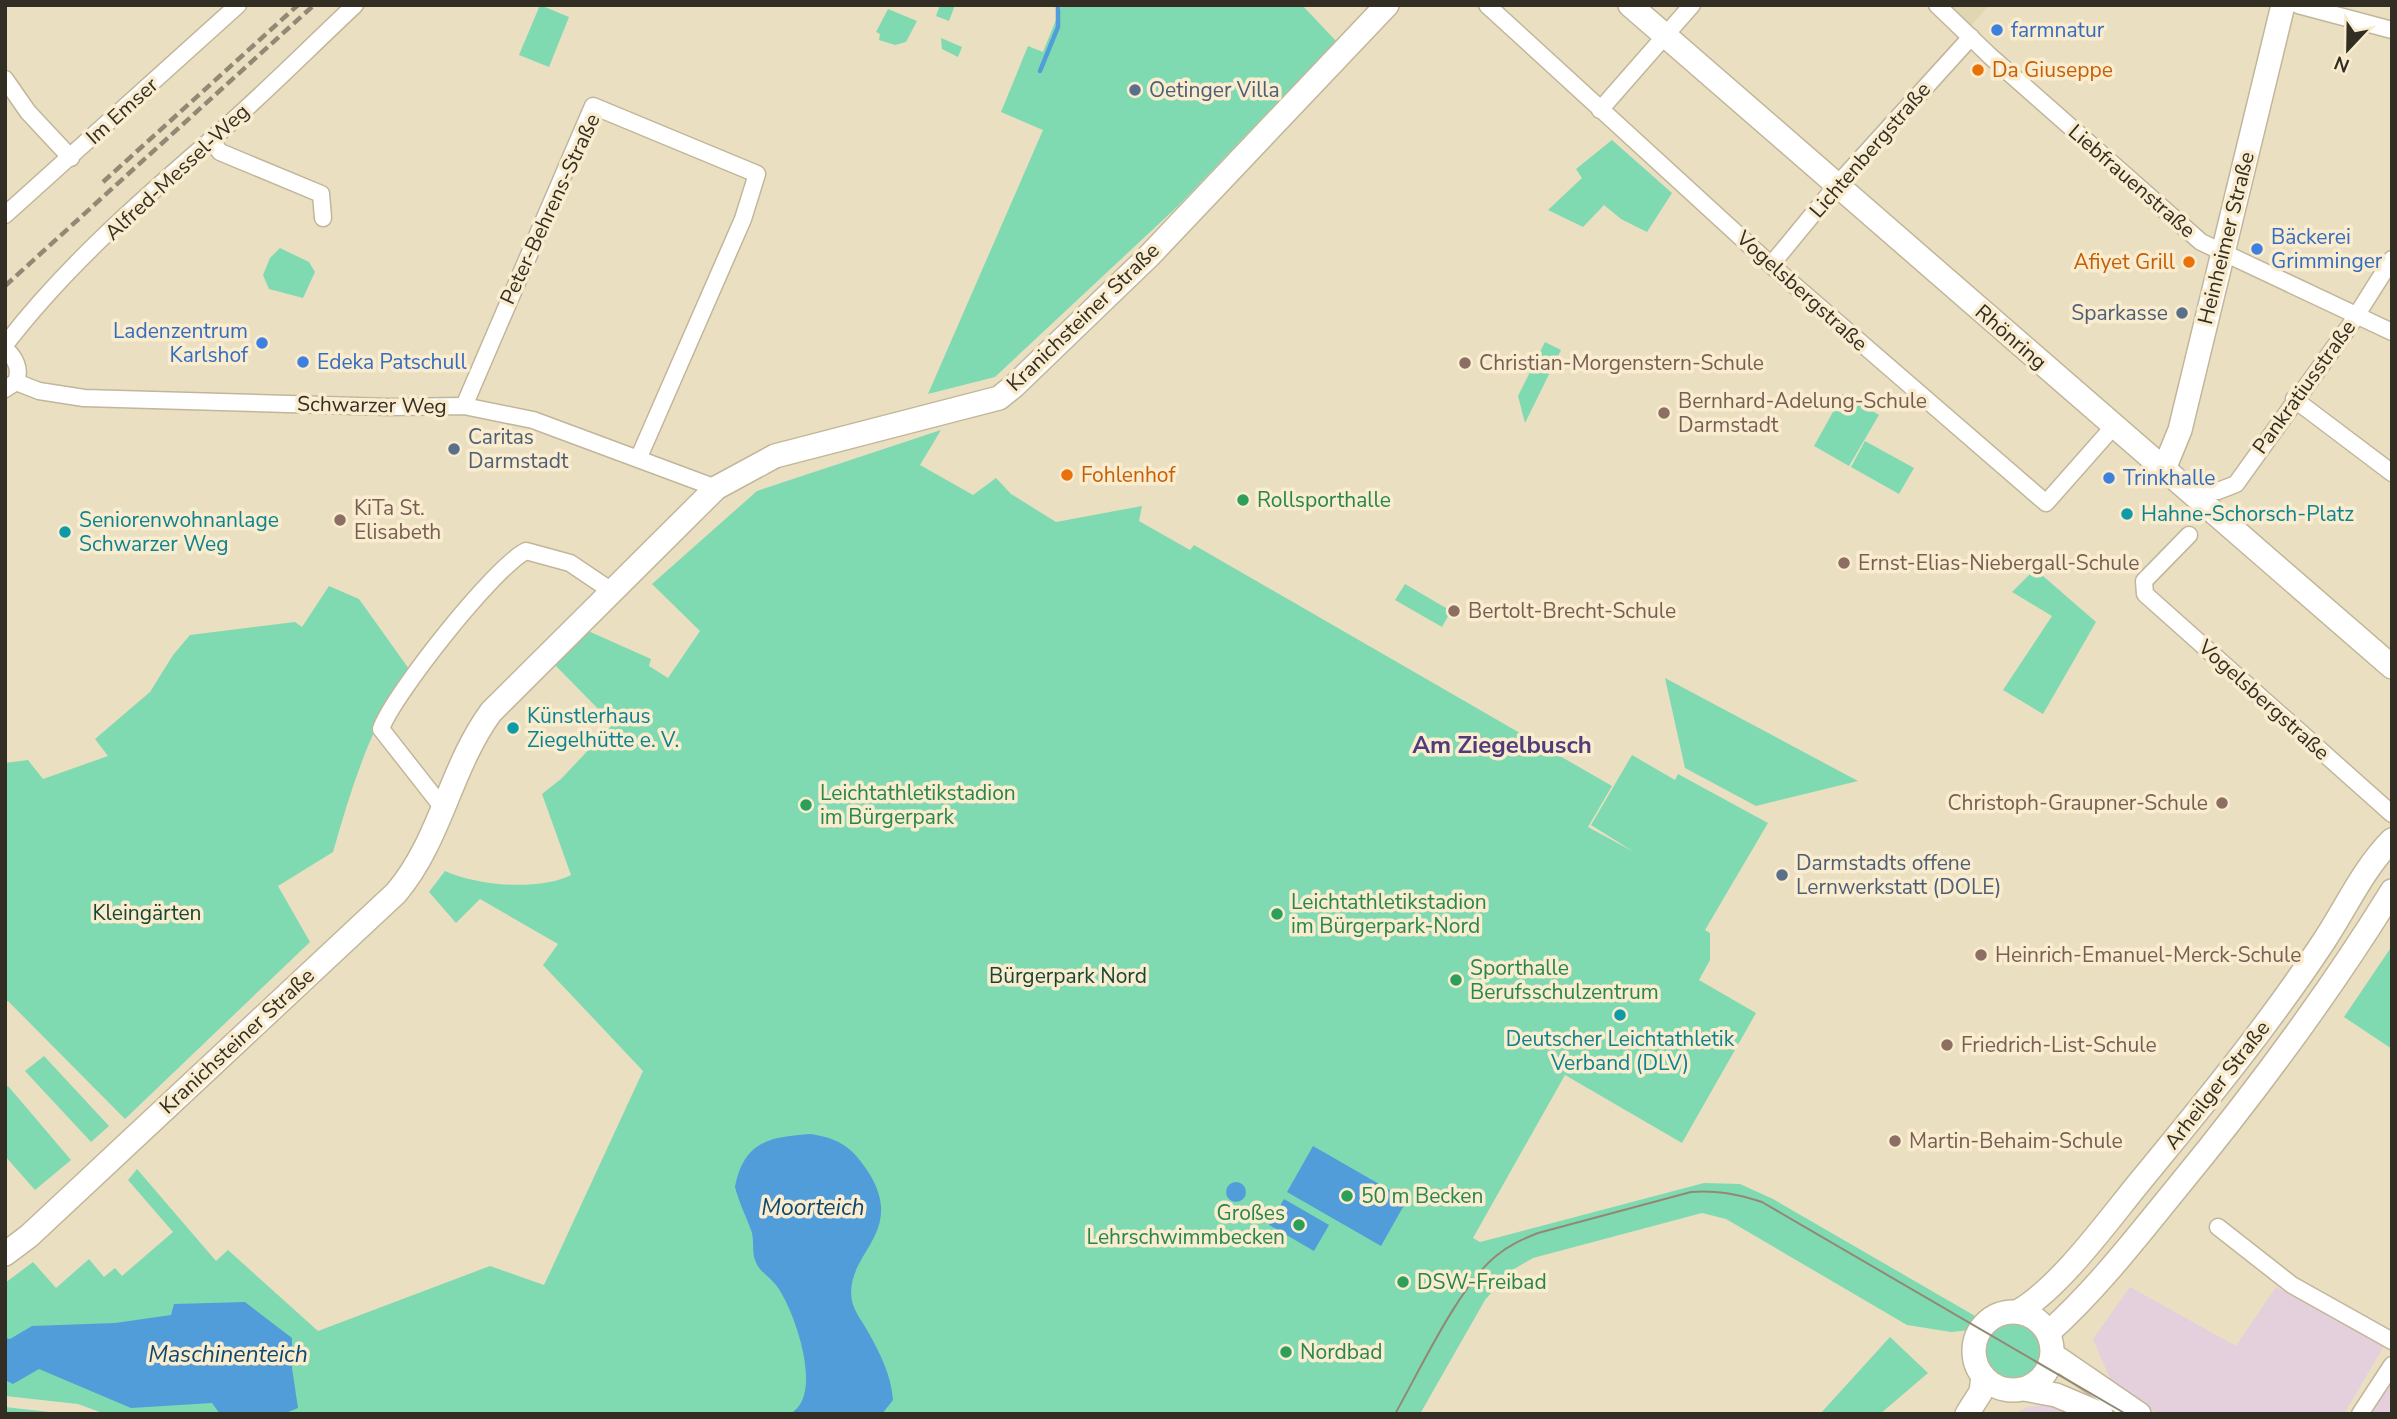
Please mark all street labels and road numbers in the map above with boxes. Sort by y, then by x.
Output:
street label: Im Emser [80,71,164,151]
street label: Lichtenbergstraße [1803,76,1937,224]
street label: Alfred-Messel-Weg [99,98,255,246]
street label: Peter-Behrens-Straße [493,109,607,309]
street label: Liebfrauenstraße [2062,118,2202,244]
street label: Heinheimer Straße [2191,149,2261,327]
street label: Vogelsbergstraße [1730,224,1874,358]
street label: Kranichsteiner Straße [1001,237,1165,397]
street label: Rhönring [1969,298,2053,376]
street label: Pankratiusstraße [2246,314,2362,460]
street label: Schwarzer Weg [297,390,447,420]
street label: Vogelsbergstraße [2192,633,2336,767]
street label: Kranichsteiner Straße [153,962,321,1120]
street label: Arheilger Straße [2158,1015,2276,1155]

